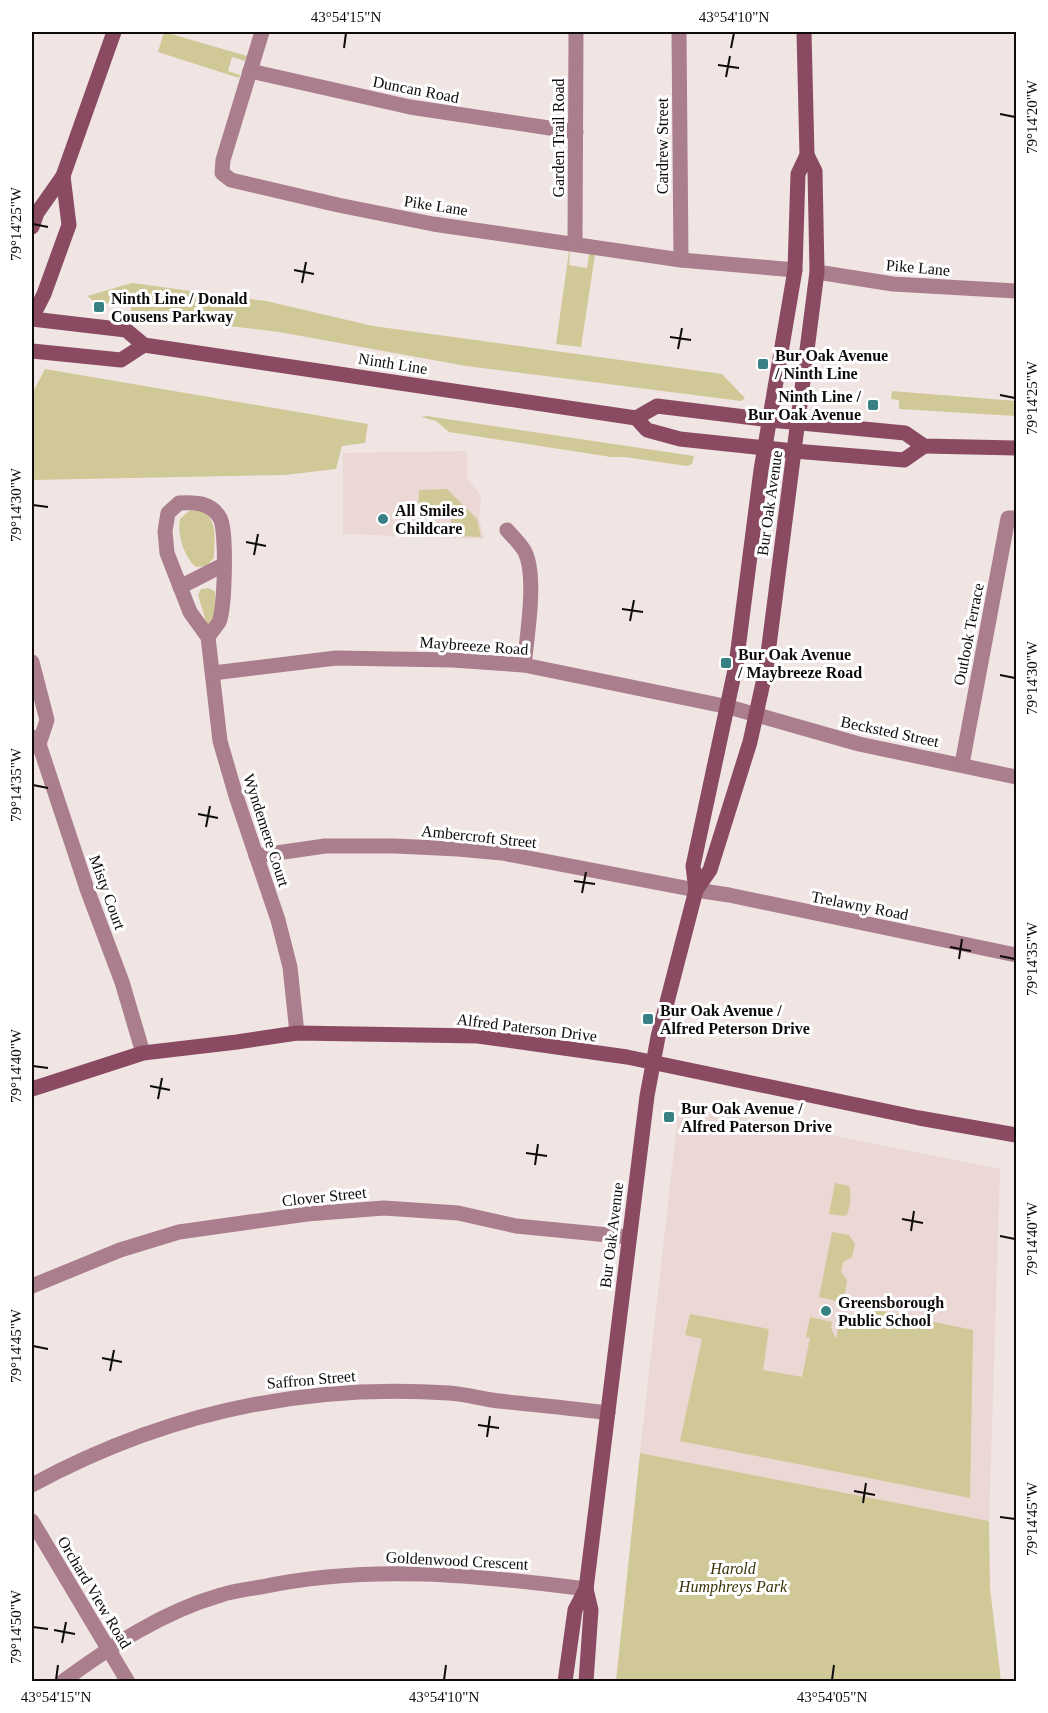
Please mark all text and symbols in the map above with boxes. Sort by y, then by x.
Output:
text: 43°54'15"N [311,9,381,25]
text: 43°54'10"N [699,9,769,25]
street label: Duncan Road [371,73,460,106]
street label: Garden Trail Road [550,78,567,198]
text: 79°14'20"W [1024,79,1040,154]
street label: Cardrew Street [654,97,671,194]
text: 79°14'25"W [8,186,24,261]
street label: Pike Lane [403,192,469,219]
street label: Pike Lane [885,256,951,279]
place label: Ninth Line / Donald Cousens Parkway [111,290,248,326]
marker: Ninth Line / Donald Cousens Parkway [92,300,106,314]
place label: Bur Oak Avenue / Ninth Line [774,347,888,382]
street label: Ninth Line [357,350,429,377]
marker: Bur Oak Avenue / Ninth Line [756,357,770,371]
text: 79°14'25"W [1024,360,1040,435]
place label: Ninth Line / Bur Oak Avenue [748,388,862,423]
marker: Ninth Line / Bur Oak Avenue [866,398,880,412]
street label: Bur Oak Avenue [754,449,785,557]
text: 79°14'30"W [8,467,24,542]
place label: All Smiles Childcare [395,502,464,537]
marker: All Smiles Childcare [376,512,390,526]
street label: Outlook Terrace [950,581,987,687]
street label: Maybreeze Road [419,633,529,659]
text: 79°14'30"W [1024,640,1040,715]
place label: Bur Oak Avenue / Maybreeze Road [737,646,862,682]
marker: Bur Oak Avenue / Maybreeze Road [719,656,733,670]
street label: Becksted Street [839,713,941,750]
text: 79°14'35"W [8,747,24,822]
street label: Wyndemere Court [239,772,293,890]
street label: Ambercroft Street [420,822,538,851]
street label: Misty Court [85,853,129,932]
street label: Trelawny Road [810,888,910,924]
text: 79°14'35"W [1024,921,1040,996]
place label: Bur Oak Avenue / Alfred Peterson Drive [660,1002,810,1037]
street label: Alfred Paterson Drive [456,1010,598,1045]
marker: Bur Oak Avenue / Alfred Peterson Drive [641,1012,655,1026]
text: 79°14'40"W [8,1028,24,1103]
place label: Bur Oak Avenue / Alfred Paterson Drive [681,1100,832,1135]
marker: Bur Oak Avenue / Alfred Paterson Drive [662,1110,676,1124]
street label: Bur Oak Avenue [597,1181,626,1289]
street label: Clover Street [281,1184,368,1209]
text: 79°14'40"W [1024,1201,1040,1276]
place label: Greensborough Public School [838,1294,944,1329]
marker: Greensborough Public School [819,1304,833,1318]
text: 79°14'45"W [8,1308,24,1383]
street label: Saffron Street [266,1367,357,1392]
text: 79°14'45"W [1024,1481,1040,1556]
street label: Orchard View Road [54,1533,135,1651]
street label: Goldenwood Crescent [385,1548,529,1573]
park label: Harold Humphreys Park [678,1560,788,1596]
text: 79°14'50"W [8,1589,24,1664]
text: 43°54'15"N [21,1689,91,1705]
text: 43°54'10"N [409,1689,479,1705]
text: 43°54'05"N [797,1689,867,1705]

